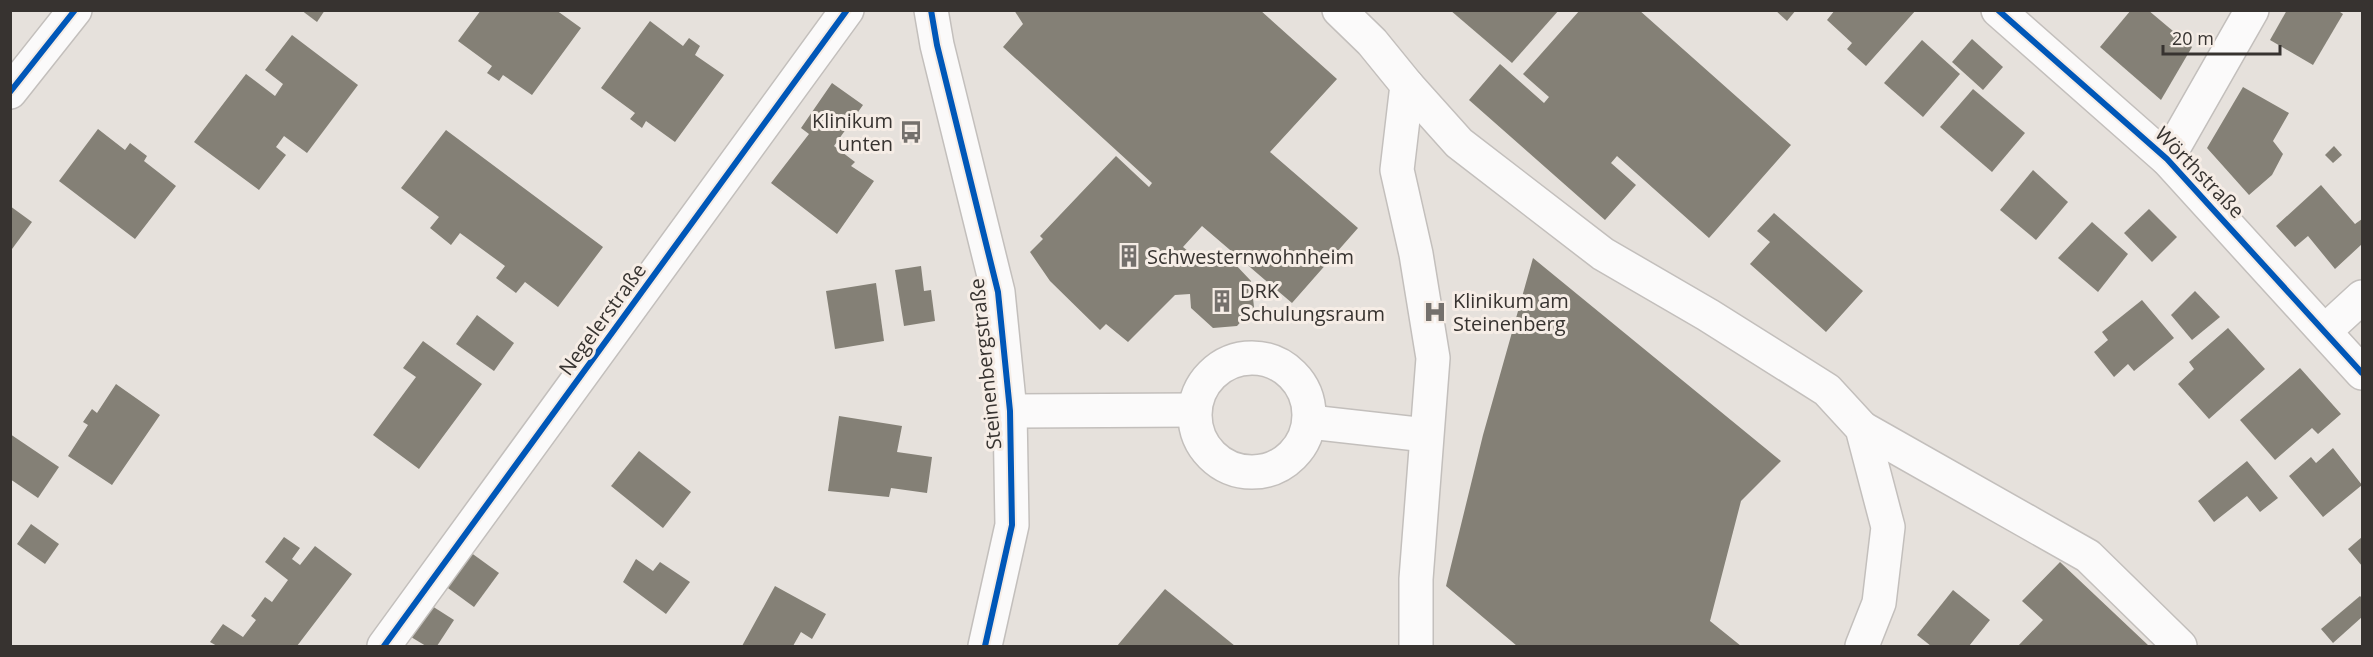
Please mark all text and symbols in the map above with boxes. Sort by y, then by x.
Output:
scale bar [2163,18,2280,56]
text: 20 m [2172,26,2214,50]
place label: Klinikum unten [812,107,893,157]
bus stop icon: Klinikum unten [898,119,924,145]
street label: Wörthstraße [2149,120,2251,224]
building icon: Schwesternwohnheim [1116,243,1142,269]
place label: Schwesternwohnheim [1147,243,1354,270]
street label: Negelerstraße [552,257,652,381]
street label: Steinenbergstraße [963,277,1007,451]
place label: DRK Schulungsraum [1240,277,1385,327]
place label: Klinikum am Steinenberg [1453,287,1569,337]
building icon: DRK Schulungsraum [1209,288,1235,314]
hospital icon: Klinikum am Steinenberg [1422,299,1448,325]

